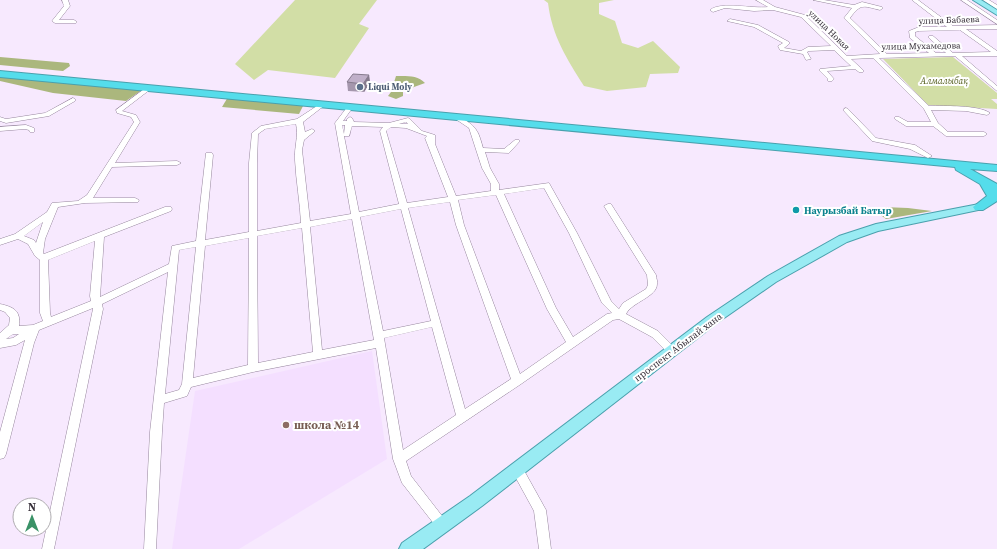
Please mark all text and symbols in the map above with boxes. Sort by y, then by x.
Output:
street label: улица Новая [806,7,852,53]
street label: улица Бабаева [918,13,980,27]
street label: улица Мухамедова [881,39,961,53]
park label: Алмалыбақ [919,75,968,87]
place label: Liqui Moly [368,81,412,93]
marker: Liqui Moly [355,82,365,92]
place label: Наурызбай Батыр [804,204,892,217]
marker: Наурызбай Батыр [791,205,801,215]
street label: проспект Абылай хана [631,309,725,384]
place label: школа №14 [294,417,360,433]
marker: школа №14 [281,420,291,430]
north arrow [12,497,52,537]
text: N [28,500,36,515]

